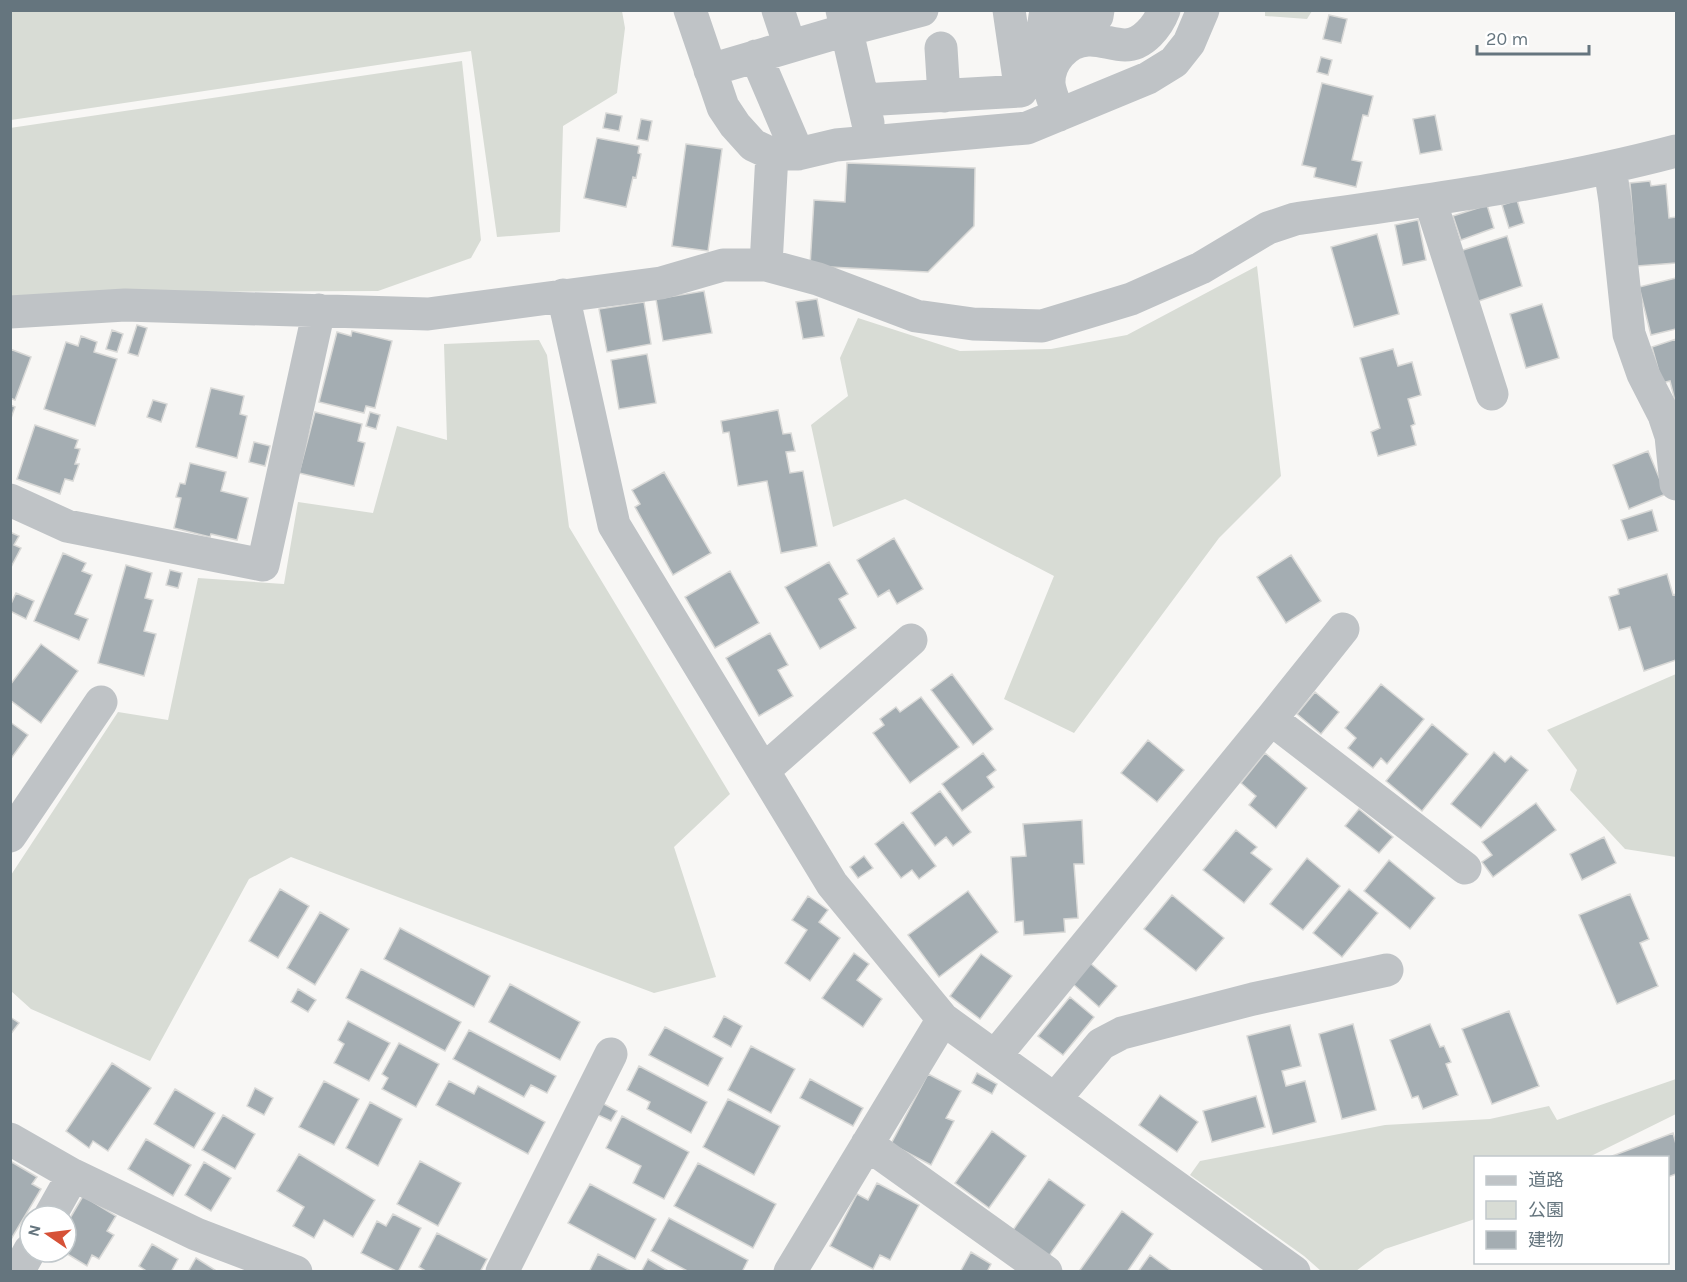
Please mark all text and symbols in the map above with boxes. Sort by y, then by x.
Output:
scale bar [1477,18,1590,56]
text: 20 m [1486,28,1528,50]
legend [1474,1156,1669,1264]
text: 道路 [1528,1169,1564,1191]
text: 公園 [1528,1199,1564,1221]
north arrow [18,1204,78,1264]
text: N [23,1223,45,1238]
text: 建物 [1528,1229,1564,1251]

